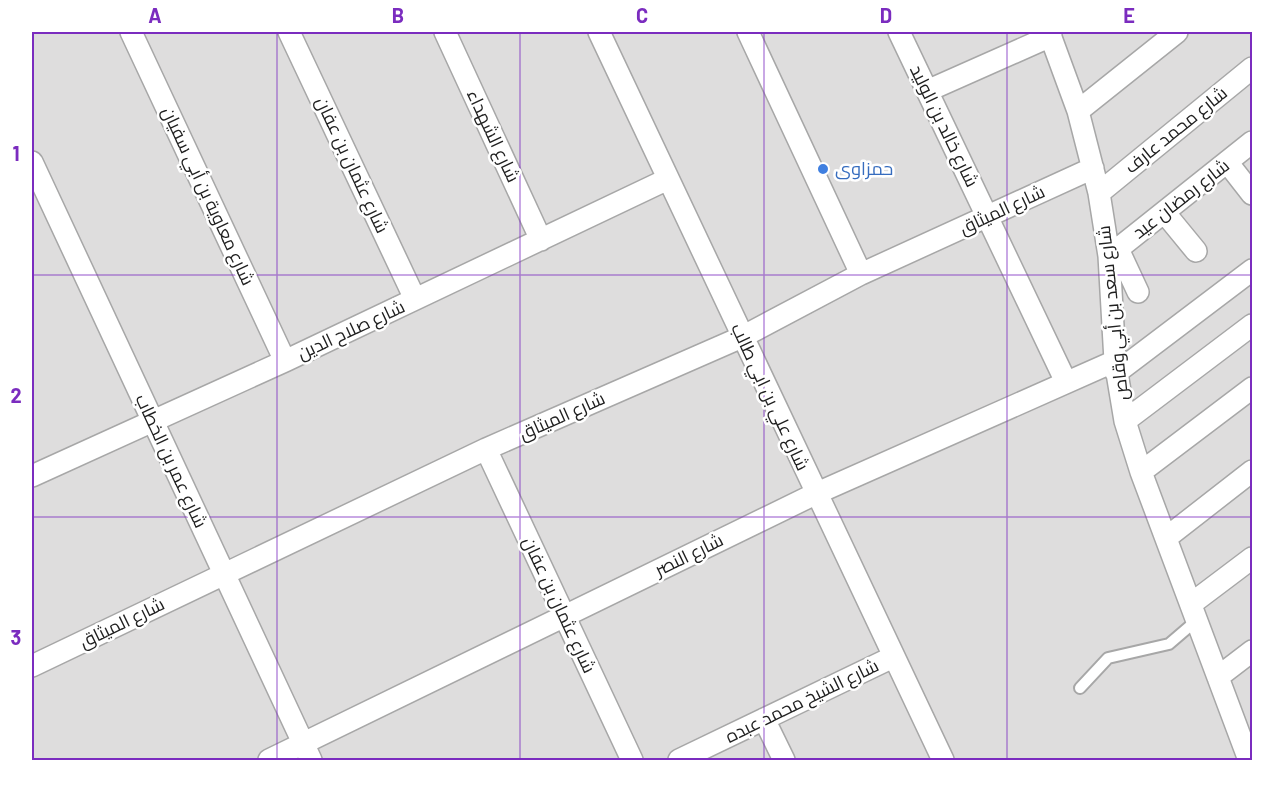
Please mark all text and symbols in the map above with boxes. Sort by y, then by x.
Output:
text: A [148,3,162,27]
text: B [392,3,404,27]
text: C [636,3,648,27]
text: D [880,3,892,27]
text: E [1123,3,1135,27]
street label: شارع خالد بن الوليد [904,61,984,191]
street label: شارع محمد عارف [1120,81,1232,179]
street label: شارع الشهداء [461,86,525,186]
street label: شارع عثمان بن عفان [310,93,394,237]
street label: شارع معاوية بن أبي سفيان [154,103,260,290]
text: 1 [12,141,20,165]
street label: شارع رمضان عيد [1128,154,1234,244]
place label: حمزاوى [835,157,893,180]
marker: حمزاوى [816,162,830,176]
street label: شارع الميثاق [955,180,1049,240]
street label: شارع سعد بن أبي وقاص [1092,224,1136,402]
street label: شارع صلاح الدين [293,295,409,365]
street label: شارع علي بن ابي طالب [723,319,815,475]
text: 2 [10,383,22,407]
street label: شارع الميثاق [515,386,609,446]
street label: شارع عمر بن الخطاب [130,390,212,532]
street label: شارع النصر [650,528,727,582]
street label: شارع عثمان بن عفان [517,533,601,677]
street label: شارع الميثاق [75,592,169,654]
text: 3 [11,625,21,649]
street label: شارع الشيخ محمد عبده [721,653,883,749]

